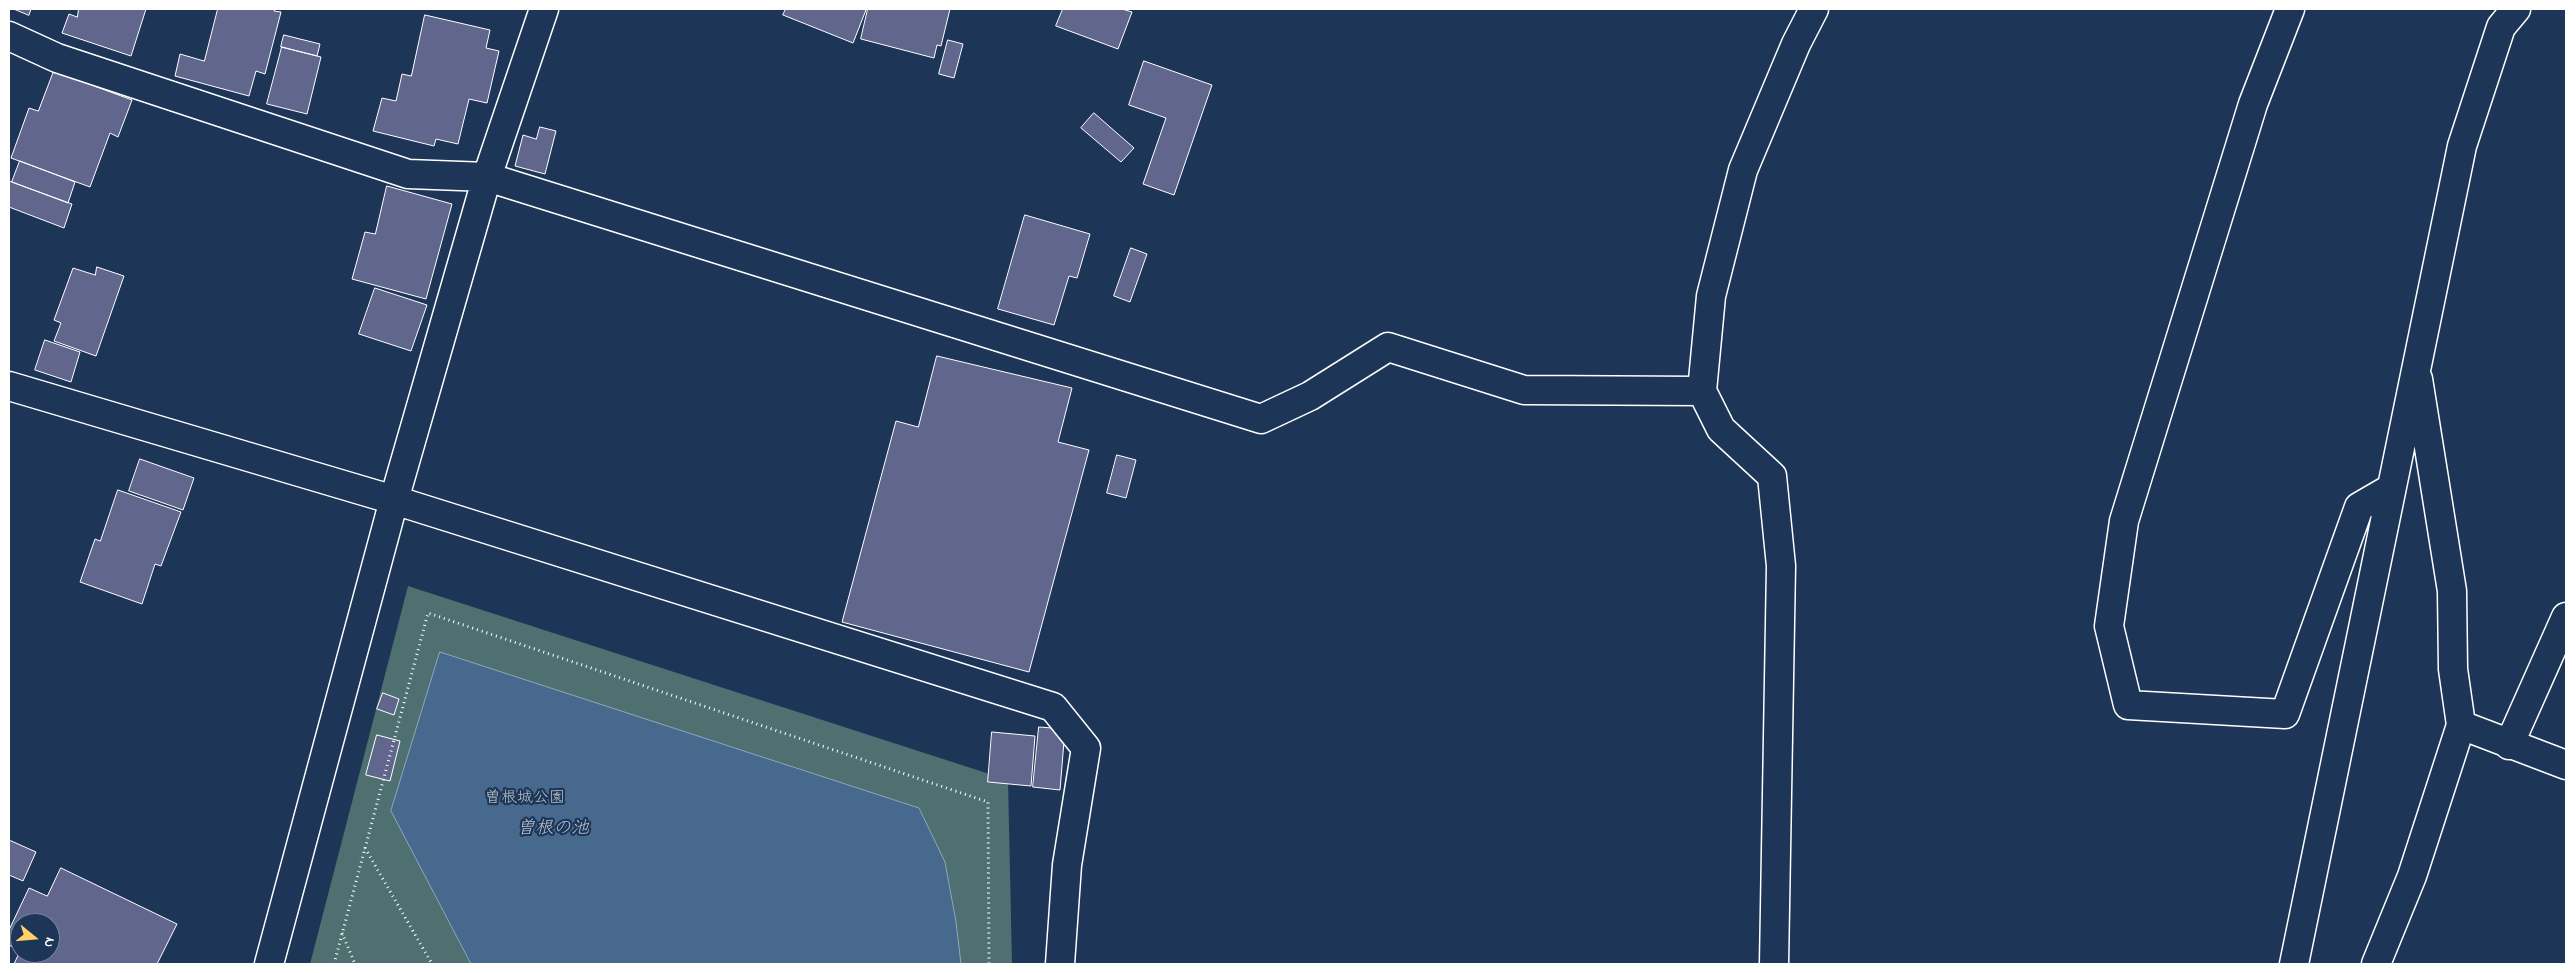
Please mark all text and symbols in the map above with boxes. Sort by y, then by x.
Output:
park label: 曽根城公園 [485,789,565,809]
water label: 曽根の池 [517,819,589,841]
north arrow [10,913,60,963]
text: N [37,935,60,950]

